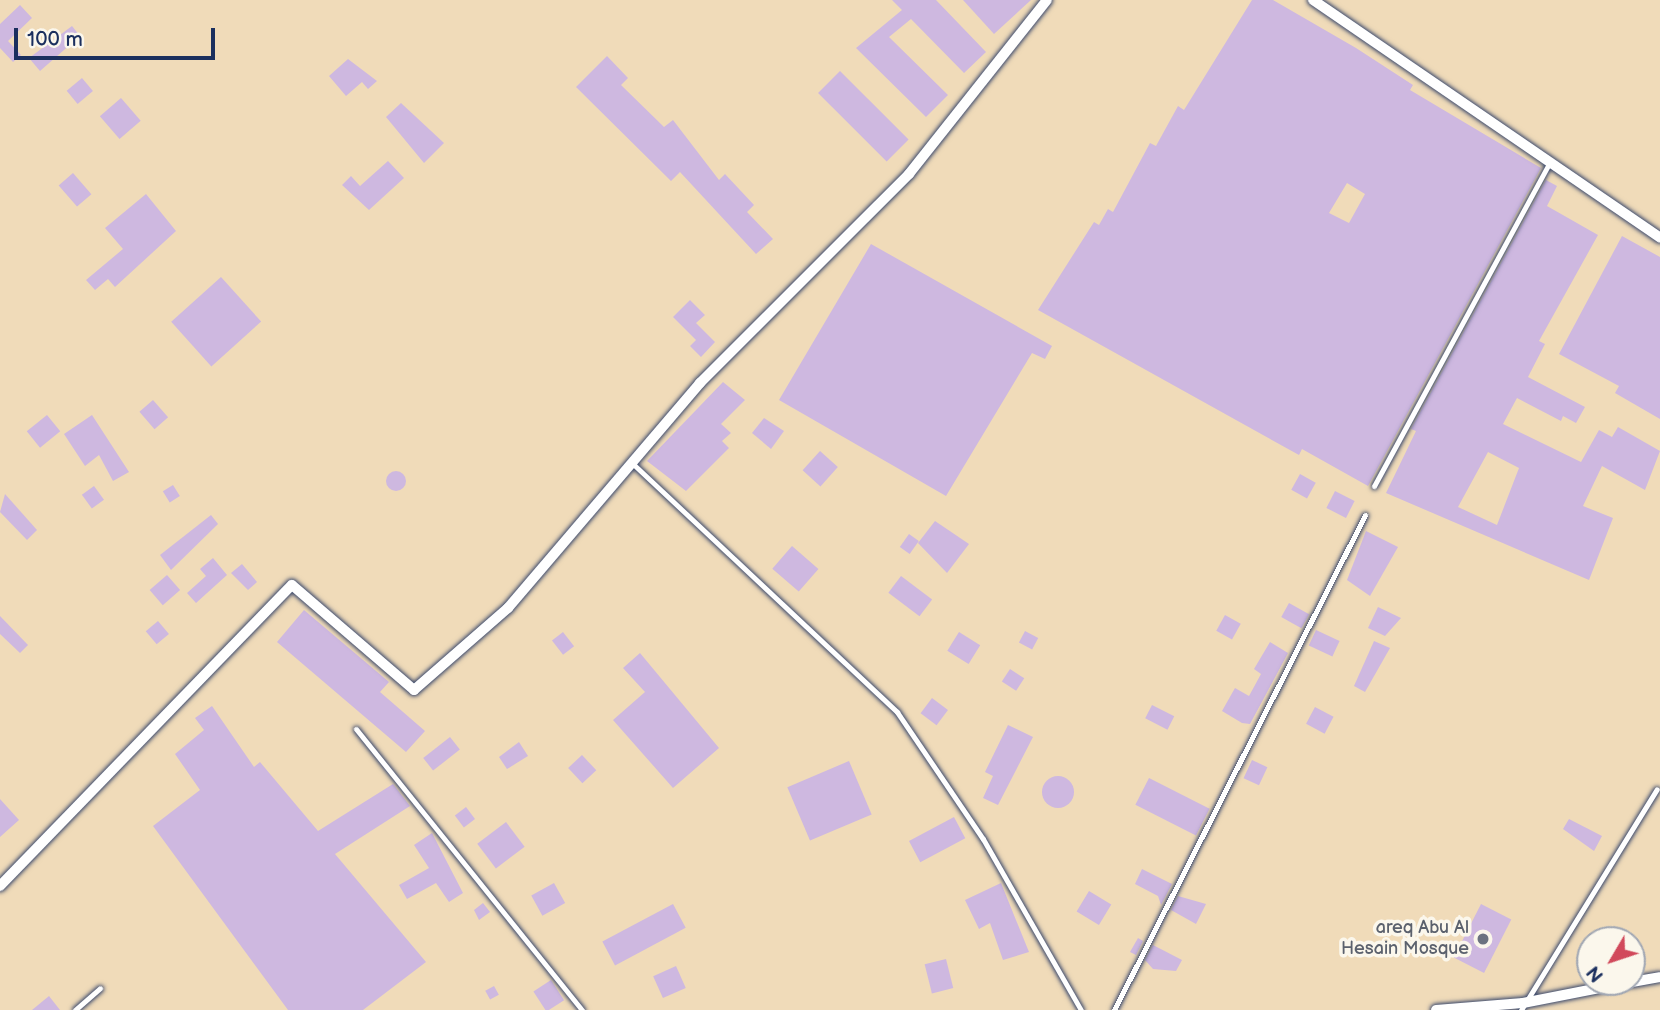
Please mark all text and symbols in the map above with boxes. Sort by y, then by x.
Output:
scale bar [18,14,219,58]
text: 100 m [27,27,83,52]
place label: areq Abu Al Hesain Mosque [1341,918,1469,960]
north arrow [1576,926,1646,996]
marker: areq Abu Al Hesain Mosque [1475,931,1491,947]
text: N [1582,960,1609,986]

